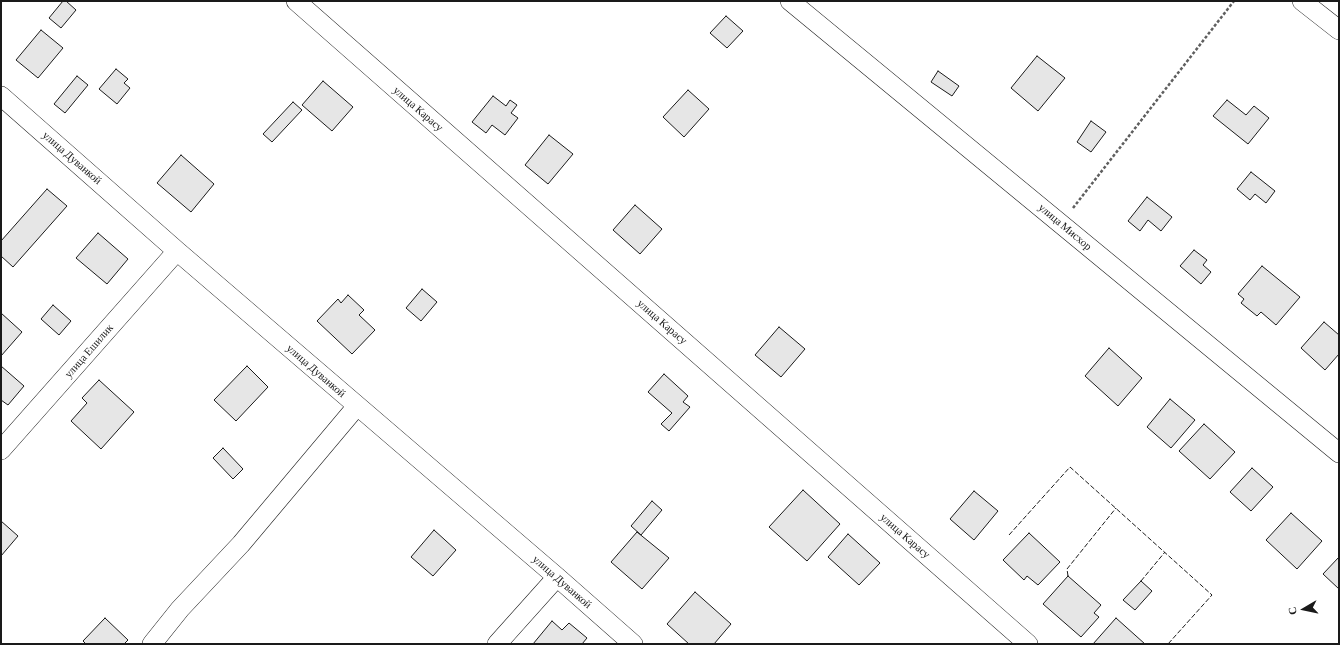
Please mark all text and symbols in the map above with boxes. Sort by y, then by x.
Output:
street label: улица Карасу [390,84,446,134]
street label: улица Дуванкой [40,129,104,187]
street label: улица Мисхор [1036,201,1094,253]
street label: улица Карасу [634,297,690,347]
street label: улица Ешилик [62,321,116,381]
street label: улица Дуванкой [284,342,348,400]
street label: улица Карасу [877,511,933,561]
street label: улица Дуванкой [530,553,594,611]
north arrow [1284,589,1324,629]
text: С [1286,606,1299,616]

